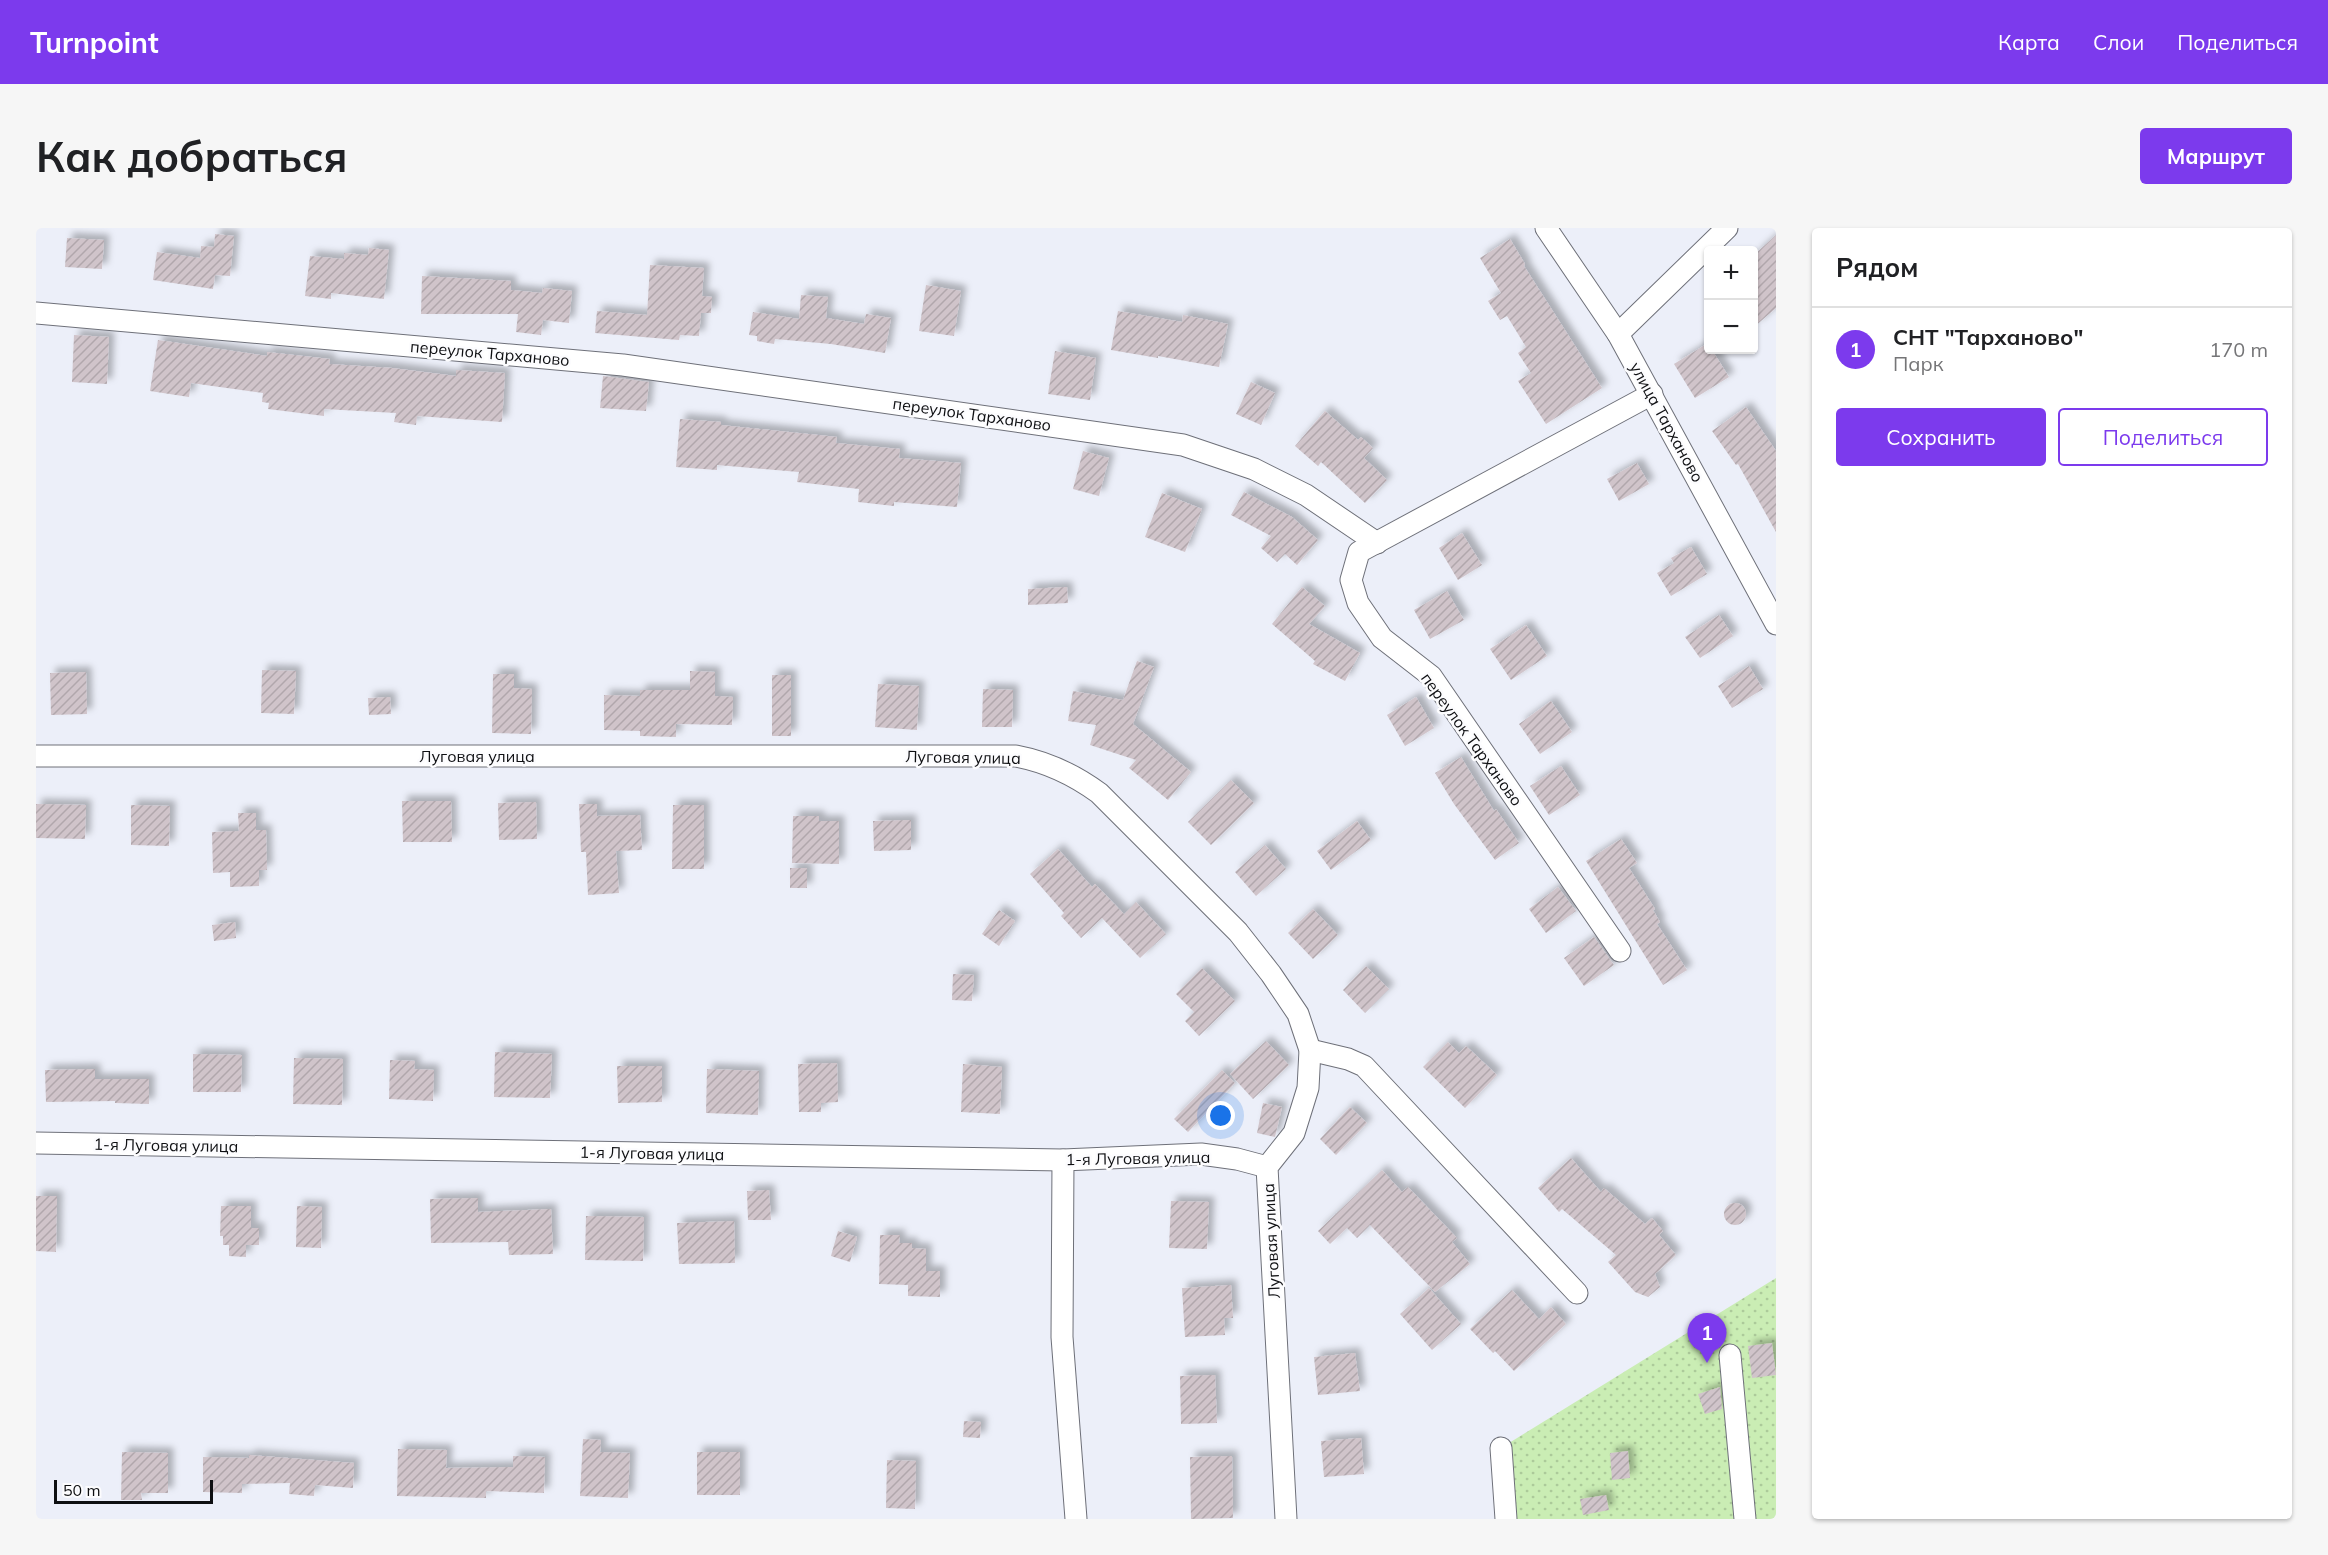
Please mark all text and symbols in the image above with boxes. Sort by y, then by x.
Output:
text: Turnpoint [30,25,159,60]
text: Карта [1998,29,2060,55]
text: Слои [2093,29,2144,55]
text: Поделиться [2177,29,2298,55]
button: Маршрут [2140,128,2292,184]
text: Как добраться [36,130,348,183]
map controls [1704,246,1758,354]
button: + [1704,246,1758,300]
text: Рядом [1836,251,1919,284]
button: − [1704,300,1758,354]
text: СНТ "Тарханово" [1893,323,2083,351]
street label: переулок Тарханово [410,336,570,370]
text: 1 [1850,337,1862,362]
text: 170 m [2209,337,2268,362]
text: Парк [1893,351,1943,376]
street label: улица Тарханово [1626,359,1708,485]
street label: переулок Тарханово [891,393,1053,435]
button: Сохранить [1836,408,2046,466]
button: Поделиться [2058,408,2268,466]
street label: переулок Тарханово [1417,668,1527,810]
street label: Луговая улица [419,746,535,766]
street label: Луговая улица [905,746,1021,768]
your location [1206,1101,1235,1130]
street label: 1-я Луговая улица [93,1134,239,1156]
street label: 1-я Луговая улица [579,1142,725,1164]
street label: 1-я Луговая улица [1065,1147,1211,1169]
street label: Луговая улица [1258,1183,1284,1299]
pin: 1 [1688,1314,1726,1363]
scale bar [54,1477,213,1504]
text: 50 m [63,1480,100,1500]

